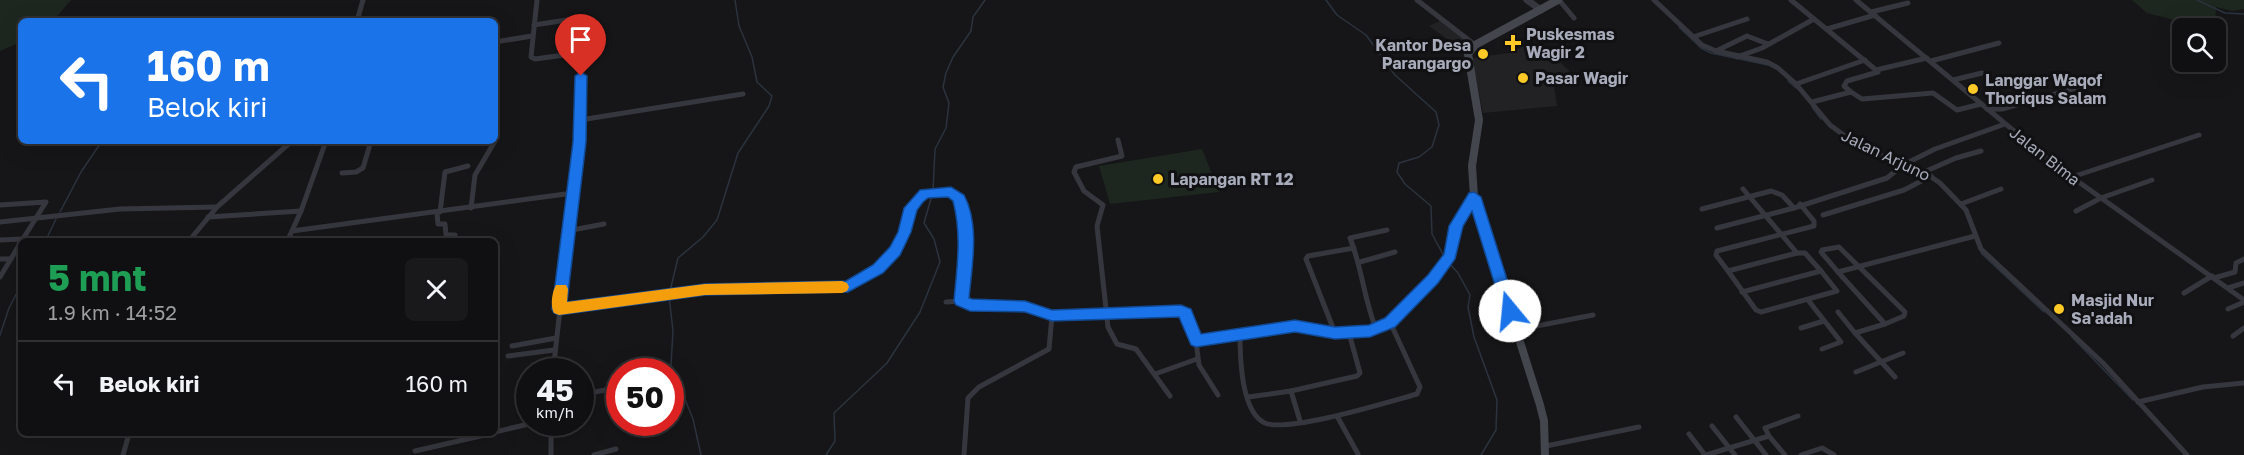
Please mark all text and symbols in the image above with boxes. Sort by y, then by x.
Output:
pin [555,14,606,76]
map controls [2172,18,2226,72]
button: search [2172,18,2226,72]
icon: arrive [564,23,597,56]
place label: Puskesmas Wagir 2 [1526,24,1615,62]
marker: Puskesmas Wagir 2 [1504,34,1522,52]
place label: Kantor Desa Parangargo [1375,35,1471,73]
text: 160 m [147,40,270,90]
icon: left [48,42,126,120]
marker: Kantor Desa Parangargo [1476,47,1490,61]
place label: Pasar Wagir [1535,68,1628,88]
place label: Langgar Waqof Thoriqus Salam [1985,70,2106,108]
marker: Pasar Wagir [1516,71,1530,85]
marker: Langgar Waqof Thoriqus Salam [1966,82,1980,96]
text: Belok kiri [147,91,268,123]
street label: Jalan Bima [2006,122,2084,190]
street label: Jalan Arjuno [1838,125,1934,185]
place label: Lapangan RT 12 [1170,169,1294,189]
marker: Lapangan RT 12 [1151,172,1165,186]
text: 5 mnt [48,256,147,299]
button: close [405,258,468,321]
position arrow [1478,279,1542,343]
place label: Masjid Nur Sa'adah [2071,290,2154,328]
text: 1.9 km · 14:52 [48,300,177,324]
marker: Masjid Nur Sa'adah [2052,302,2066,316]
speed limit sign: 50 [606,358,684,436]
icon: left [48,367,81,400]
text: Belok kiri [99,370,200,397]
text: 160 m [405,370,468,397]
text: 45 [536,372,574,408]
text: km/h [536,403,574,421]

